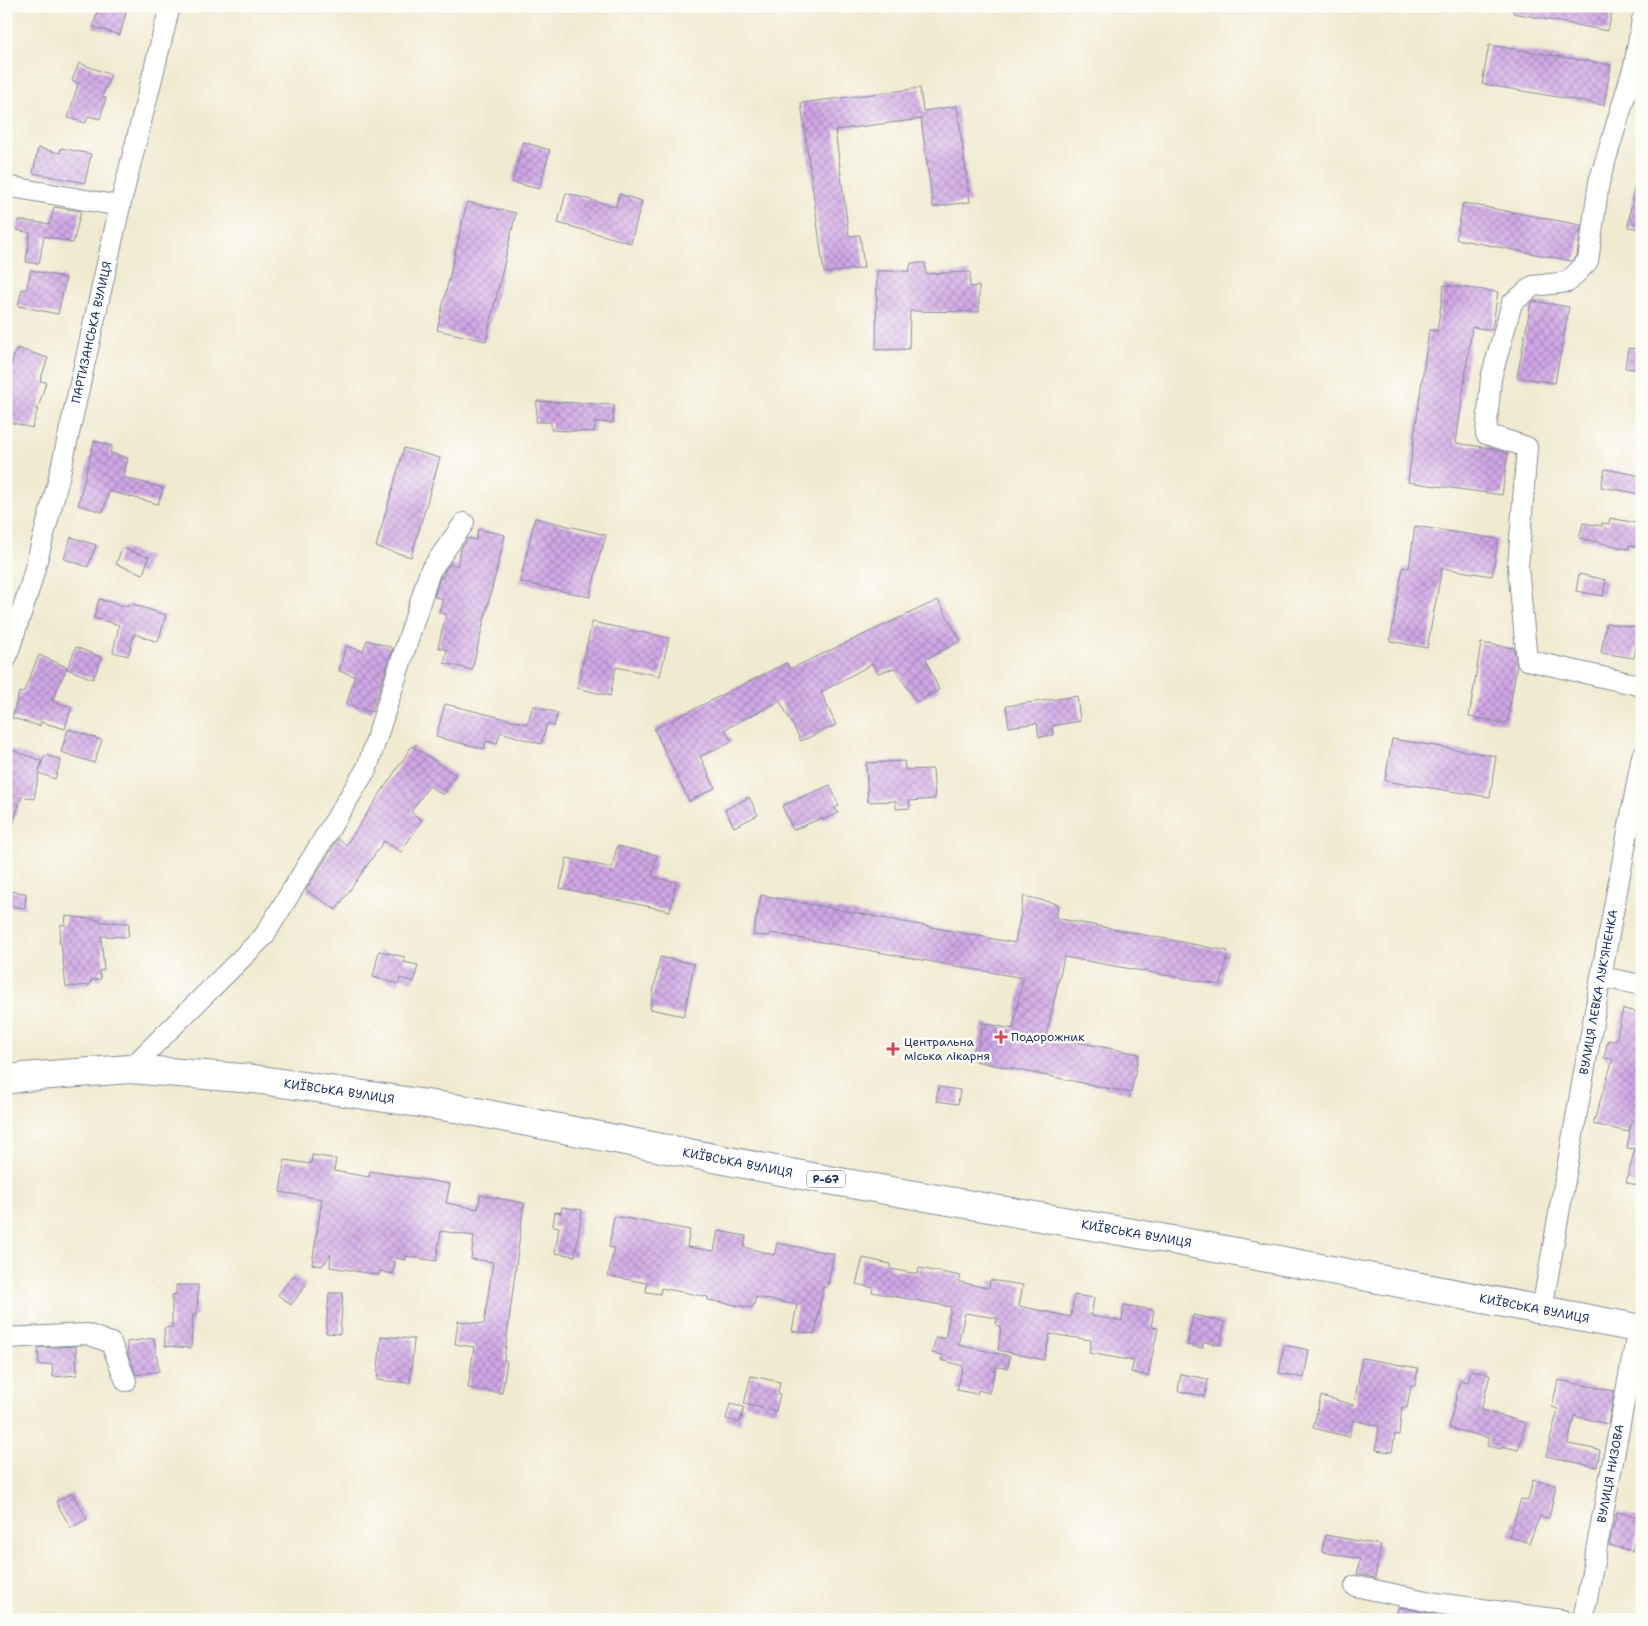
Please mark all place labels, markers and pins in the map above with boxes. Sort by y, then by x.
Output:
place label: Подорожник [1011,1029,1085,1045]
marker: Подорожник [995,1031,1007,1043]
place label: Центральна міська лікарня [904,1034,990,1064]
marker: Центральна міська лікарня [886,1042,900,1056]

